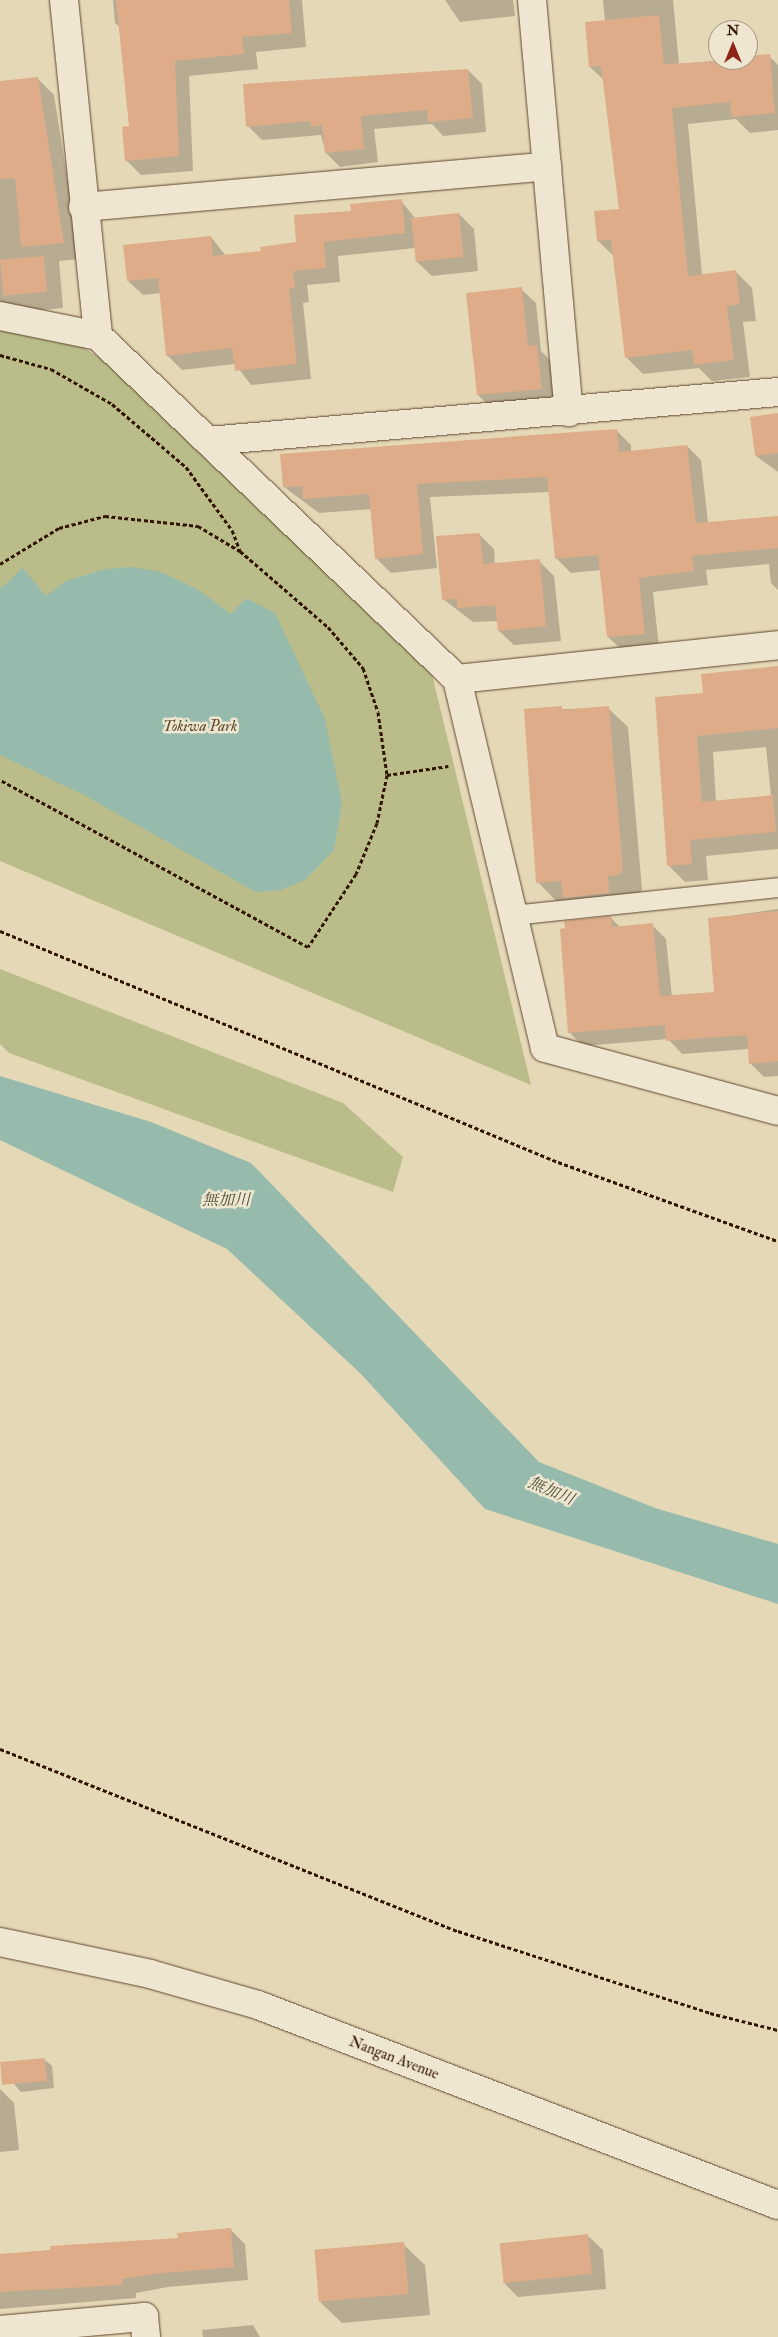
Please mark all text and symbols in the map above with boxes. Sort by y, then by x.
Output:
north arrow [708,20,758,70]
text: N [727,22,739,39]
park label: Tokiwa Park [163,718,237,736]
water label: 無加川 [202,1190,250,1210]
water label: 無加川 [525,1473,577,1509]
street label: Nangan Avenue [347,2033,441,2083]

